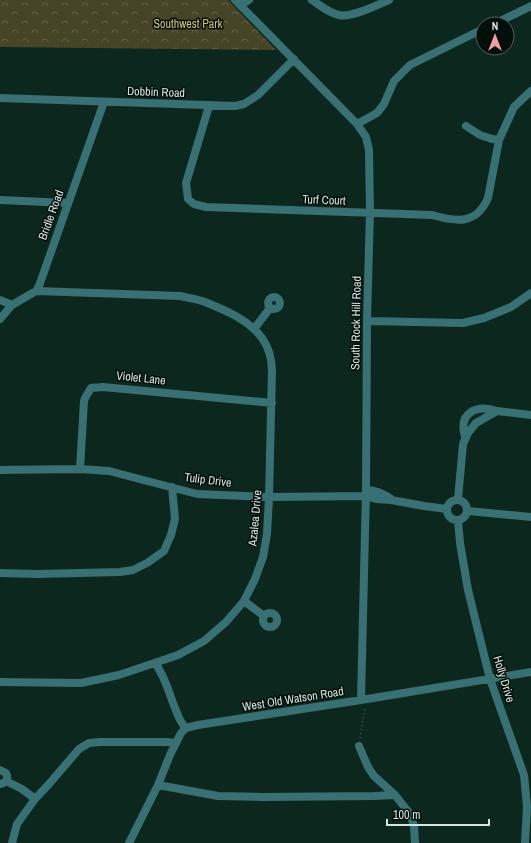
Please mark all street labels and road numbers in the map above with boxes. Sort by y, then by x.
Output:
street label: Dobbin Road [127,83,185,101]
street label: Bridle Road [35,188,67,242]
street label: Turf Court [302,191,346,209]
street label: South Rock Hill Road [347,276,365,370]
street label: Violet Lane [115,367,167,389]
street label: Tulip Drive [184,469,232,491]
street label: Azalea Drive [244,489,265,548]
street label: Holly Drive [489,654,519,704]
street label: West Old Watson Road [241,683,345,715]

